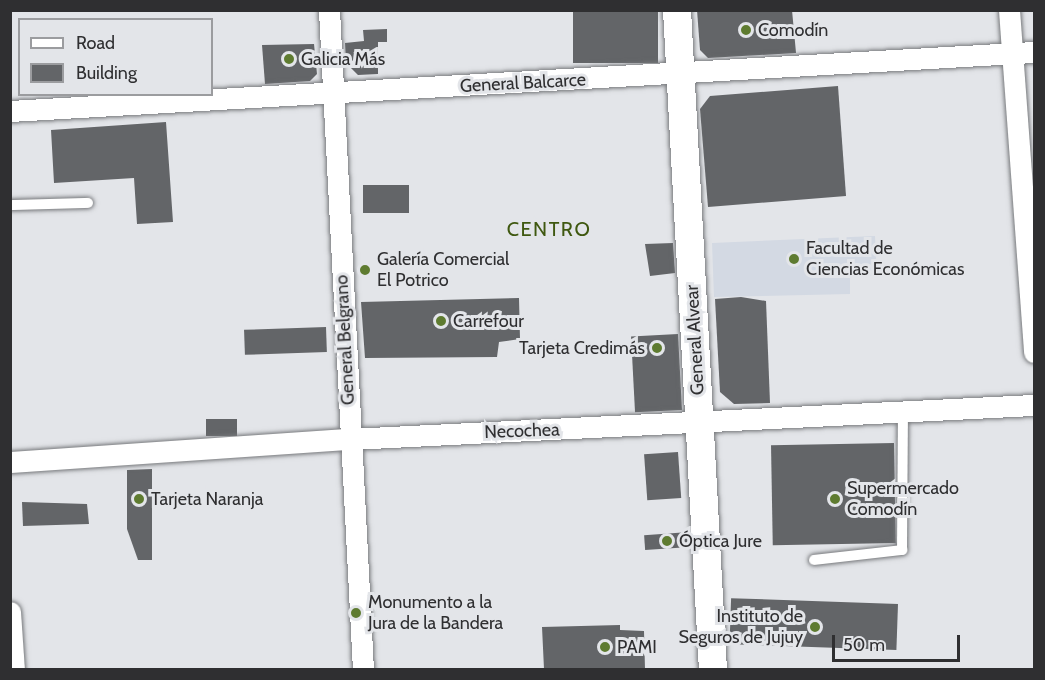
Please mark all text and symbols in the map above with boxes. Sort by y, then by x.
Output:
legend [18,18,213,96]
place label: Comodín [758,19,828,41]
marker: Comodín [739,23,753,37]
text: Road [76,32,115,54]
place label: Galicia Más [301,48,385,70]
marker: Galicia Más [282,52,296,66]
text: Building [76,62,137,84]
street label: General Balcarce [459,69,587,97]
district label: CENTRO [507,217,591,241]
place label: Facultad de Ciencias Económicas [806,238,964,280]
place label: Galería Comercial El Potrico [377,249,509,292]
marker: Facultad de Ciencias Económicas [787,252,801,266]
marker: Galería Comercial El Potrico [358,263,372,277]
street label: General Belgrano [331,274,359,406]
street label: General Alvear [681,284,709,396]
place label: Carrefour [453,310,524,332]
marker: Carrefour [434,314,448,328]
place label: Tarjeta Credimás [519,337,645,359]
marker: Tarjeta Credimás [650,341,664,355]
street label: Necochea [484,419,560,443]
place label: Supermercado Comodín [847,478,959,520]
place label: Tarjeta Naranja [151,488,263,510]
marker: Tarjeta Naranja [132,492,146,506]
marker: Supermercado Comodín [828,492,842,506]
place label: Óptica Jure [679,530,762,552]
marker: Óptica Jure [660,534,674,548]
place label: Monumento a la Jura de la Bandera [368,592,503,634]
marker: Monumento a la Jura de la Bandera [349,606,363,620]
place label: Instituto de Seguros de Jujuy [679,606,803,648]
marker: Instituto de Seguros de Jujuy [808,620,822,634]
scale bar [835,623,962,661]
text: 50 m [843,634,885,656]
place label: PAMI [617,636,657,658]
marker: PAMI [598,640,612,654]

